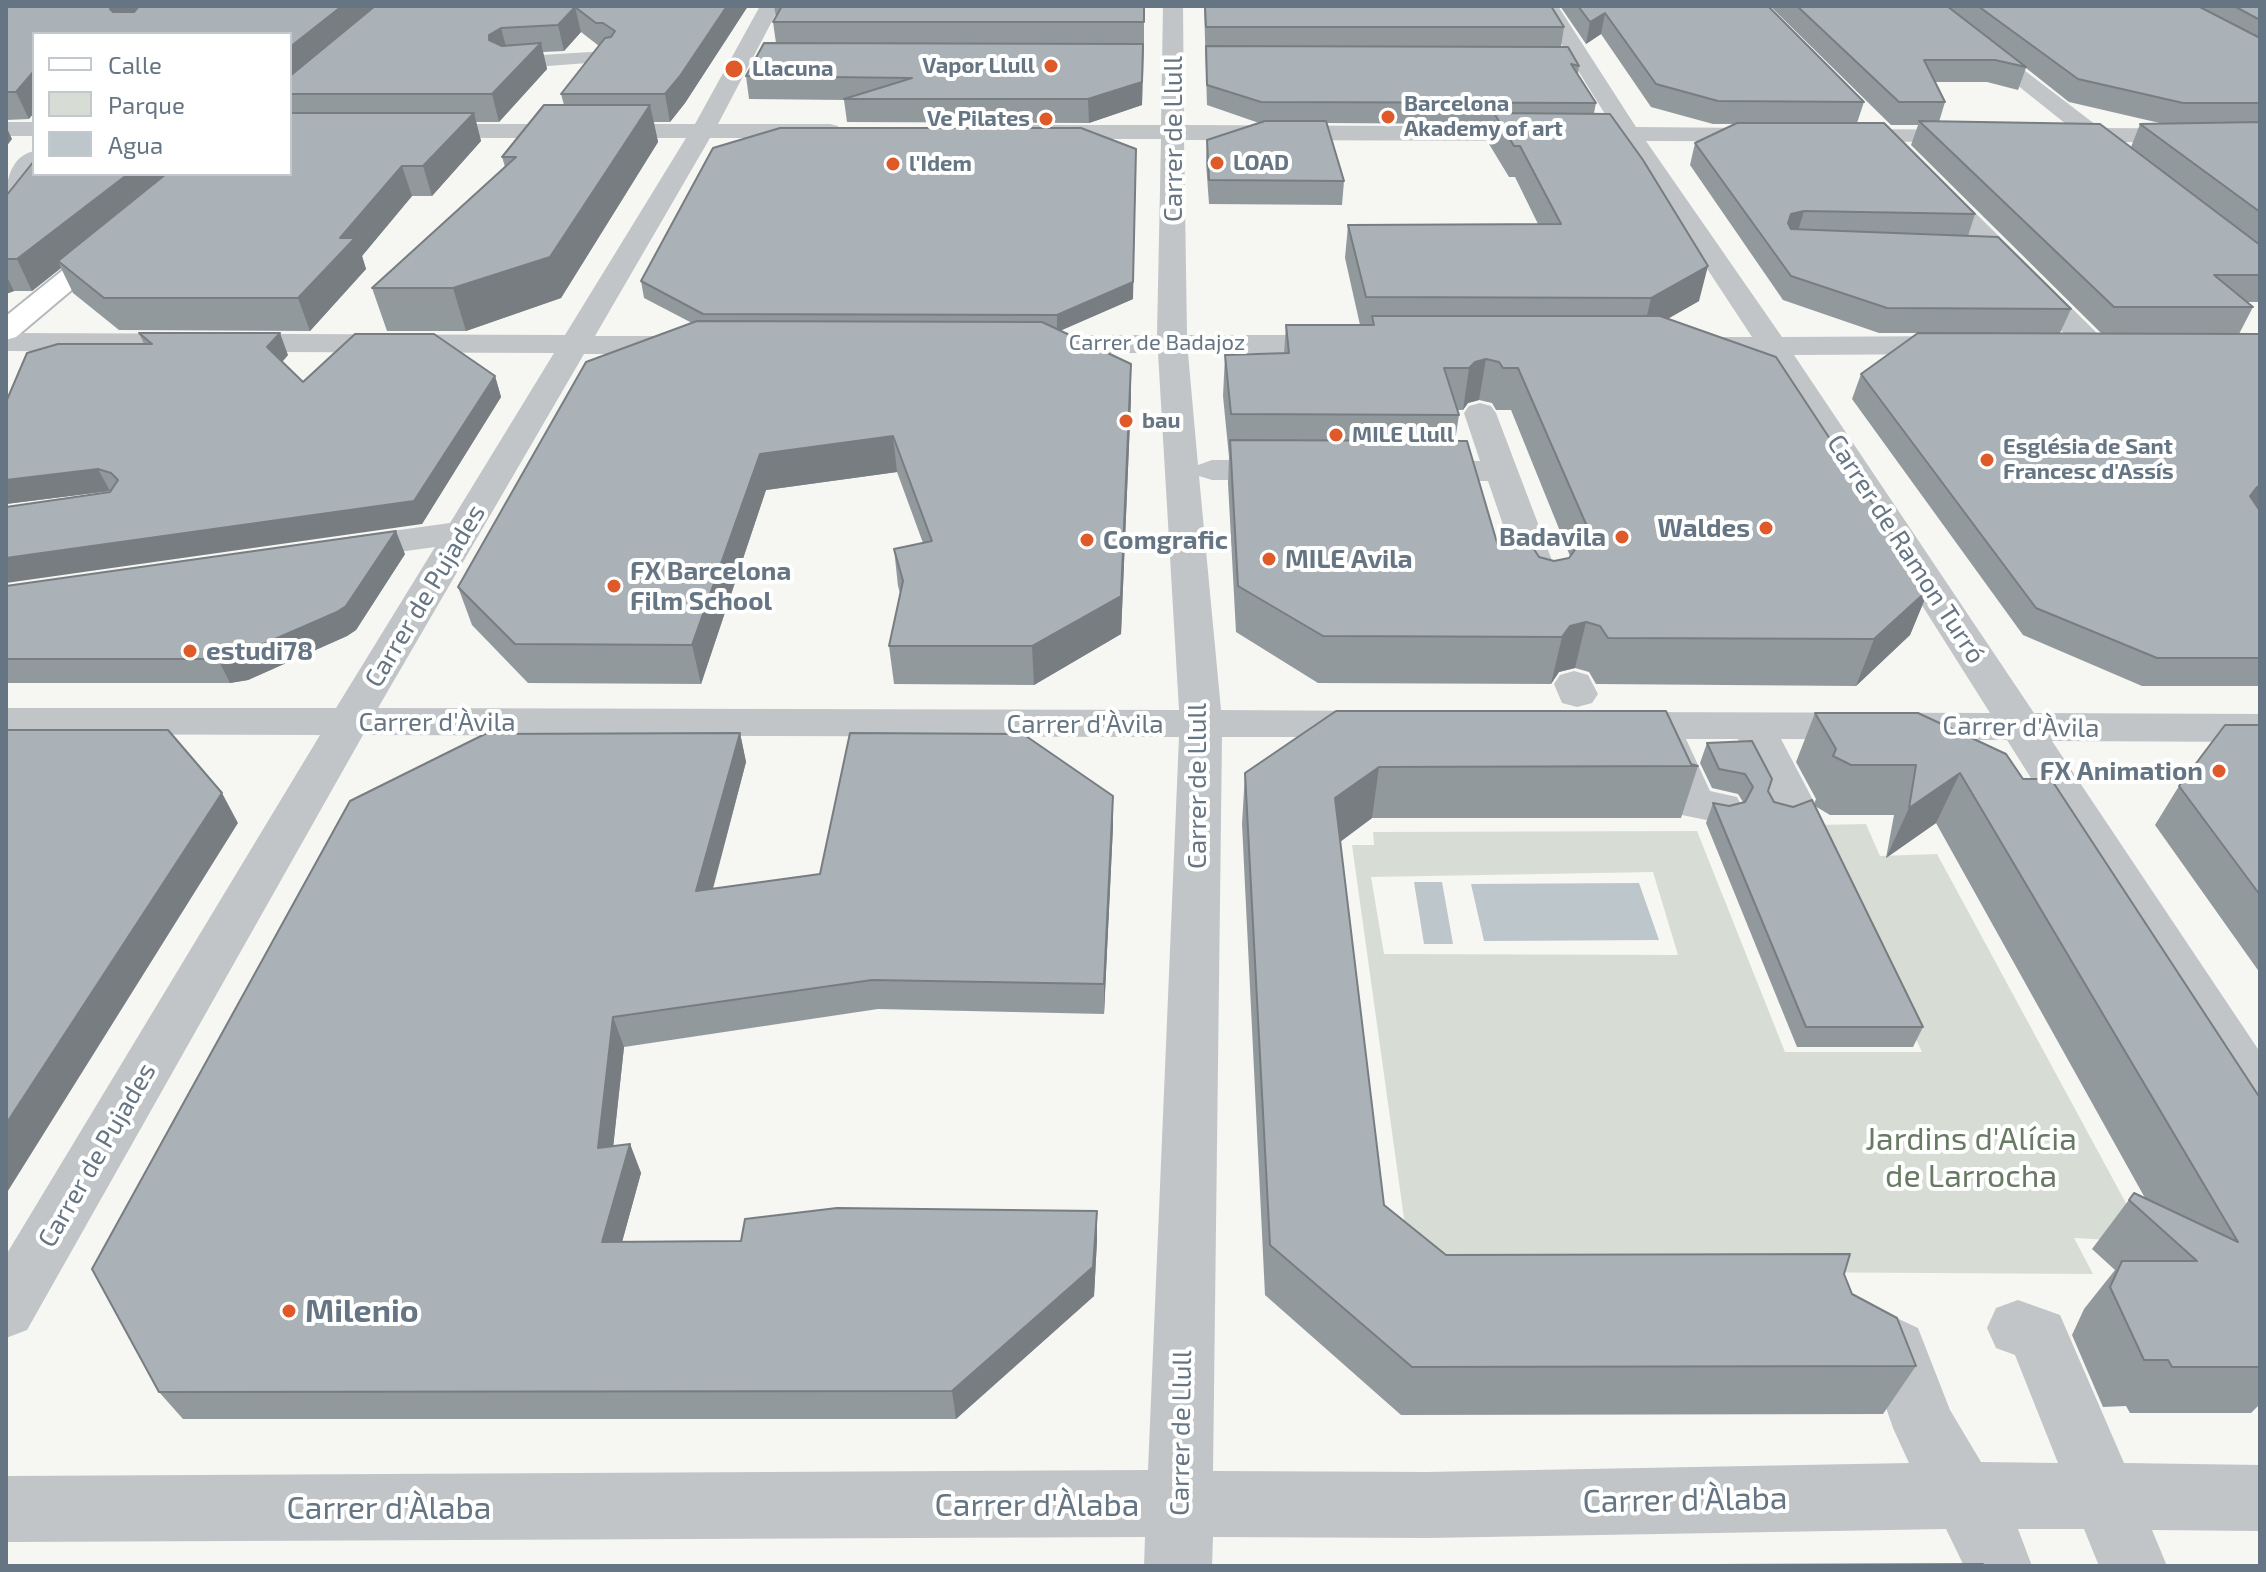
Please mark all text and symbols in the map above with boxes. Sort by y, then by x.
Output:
legend [32,32,292,176]
text: Calle [108,50,162,79]
place label: Vapor Llull [922,53,1035,79]
place label: Llacuna [752,56,834,82]
street label: Carrer de Llull [1157,56,1189,222]
marker: Vapor Llull [1042,57,1060,75]
marker: Llacuna [723,58,745,80]
text: Parque [108,90,185,119]
place label: Barcelona Akademy of art [1404,91,1563,142]
place label: Ve Pilates [927,106,1030,132]
marker: Barcelona Akademy of art [1379,108,1397,126]
marker: Ve Pilates [1037,110,1055,128]
text: Agua [108,130,163,159]
place label: LOAD [1233,150,1289,176]
place label: l'Idem [909,151,972,177]
marker: LOAD [1208,154,1226,172]
marker: l'Idem [884,155,902,173]
street label: Carrer de Badajoz [1069,330,1245,356]
place label: bau [1142,408,1181,434]
marker: bau [1117,412,1135,430]
place label: MILE Llull [1352,422,1454,448]
marker: MILE Llull [1327,426,1345,444]
street label: Carrer de Ramon Turró [1820,429,1992,669]
place label: Església de Sant Francesc d'Assís [2003,434,2174,486]
marker: Església de Sant Francesc d'Assís [1978,451,1996,469]
street label: Carrer de Pujades [358,499,492,693]
place label: Waldes [1658,512,1750,544]
marker: Waldes [1757,519,1775,537]
place label: Badavila [1499,521,1606,553]
place label: Comgrafic [1103,524,1228,556]
marker: Badavila [1613,528,1631,546]
marker: Comgrafic [1078,531,1096,549]
place label: MILE Avila [1285,543,1413,575]
marker: MILE Avila [1260,550,1278,568]
place label: FX Barcelona Film School [630,555,791,616]
marker: FX Barcelona Film School [605,577,623,595]
place label: estudi78 [206,635,313,667]
marker: estudi78 [181,642,199,660]
street label: Carrer de Llull [1181,703,1213,869]
street label: Carrer d'Àvila [358,706,516,738]
street label: Carrer d'Àvila [1006,708,1164,740]
street label: Carrer d'Àvila [1942,710,2100,744]
place label: FX Animation [2040,755,2203,787]
marker: FX Animation [2210,762,2228,780]
street label: Carrer de Pujades [32,1057,162,1253]
park label: Jardins d'Alícia de Larrocha [1865,1120,2077,1195]
place label: Milenio [305,1292,419,1330]
marker: Milenio [280,1302,298,1320]
street label: Carrer de Llull [1164,1350,1198,1516]
street label: Carrer d'Àlaba [1582,1479,1788,1521]
street label: Carrer d'Àlaba [935,1486,1139,1524]
street label: Carrer d'Àlaba [287,1489,491,1527]

